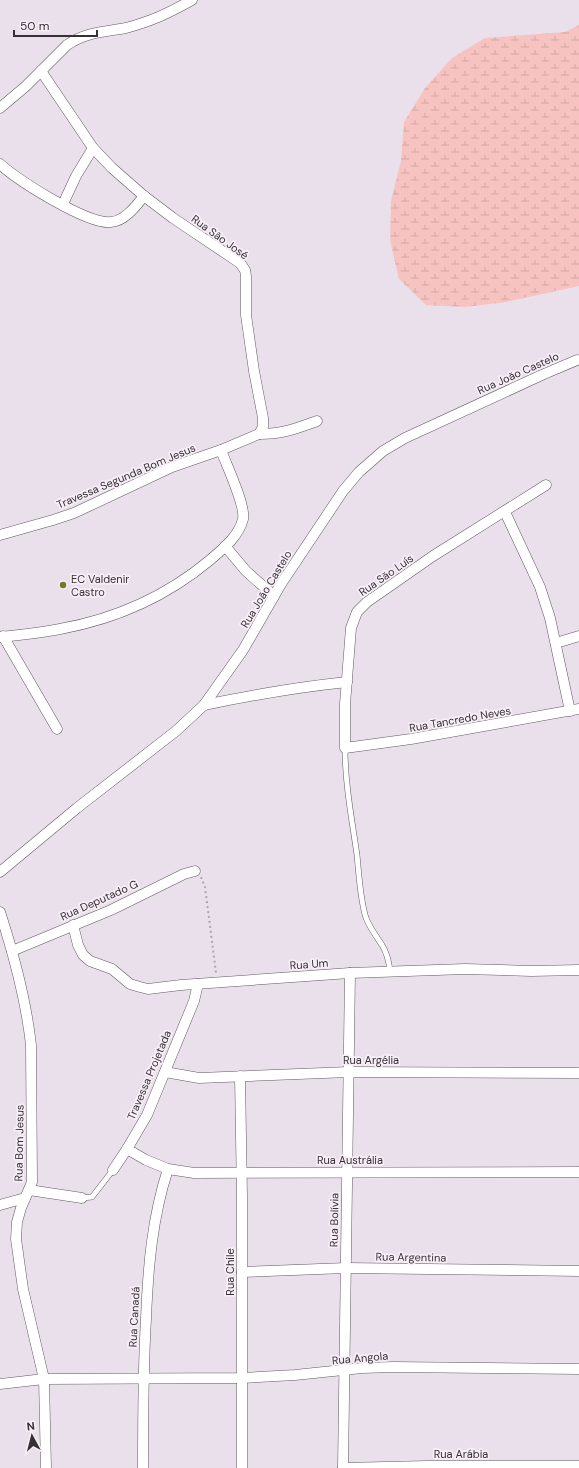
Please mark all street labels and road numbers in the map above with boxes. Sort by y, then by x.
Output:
street label: Rua São José [189,212,251,262]
street label: Rua João Castelo [475,349,561,397]
street label: Travessa Segunda Bom Jesus [55,440,197,512]
street label: Rua João Castelo [237,548,295,630]
street label: Rua São Luís [356,551,416,599]
street label: Rua Tancredo Neves [408,703,512,735]
street label: Rua Deputado G [58,877,140,923]
street label: Rua Um [289,956,329,972]
street label: Travessa Projetada [124,1028,174,1122]
street label: Rua Argélia [343,1053,399,1067]
street label: Rua Bom Jesus [11,1105,27,1181]
street label: Rua Austrália [317,1153,383,1167]
street label: Rua Bolívia [327,1193,341,1247]
street label: Rua Chile [223,1248,237,1296]
street label: Rua Argentina [376,1249,446,1265]
street label: Rua Canadá [125,1286,143,1348]
street label: Rua Angola [331,1349,389,1367]
street label: Rua Arábia [434,1447,488,1461]

